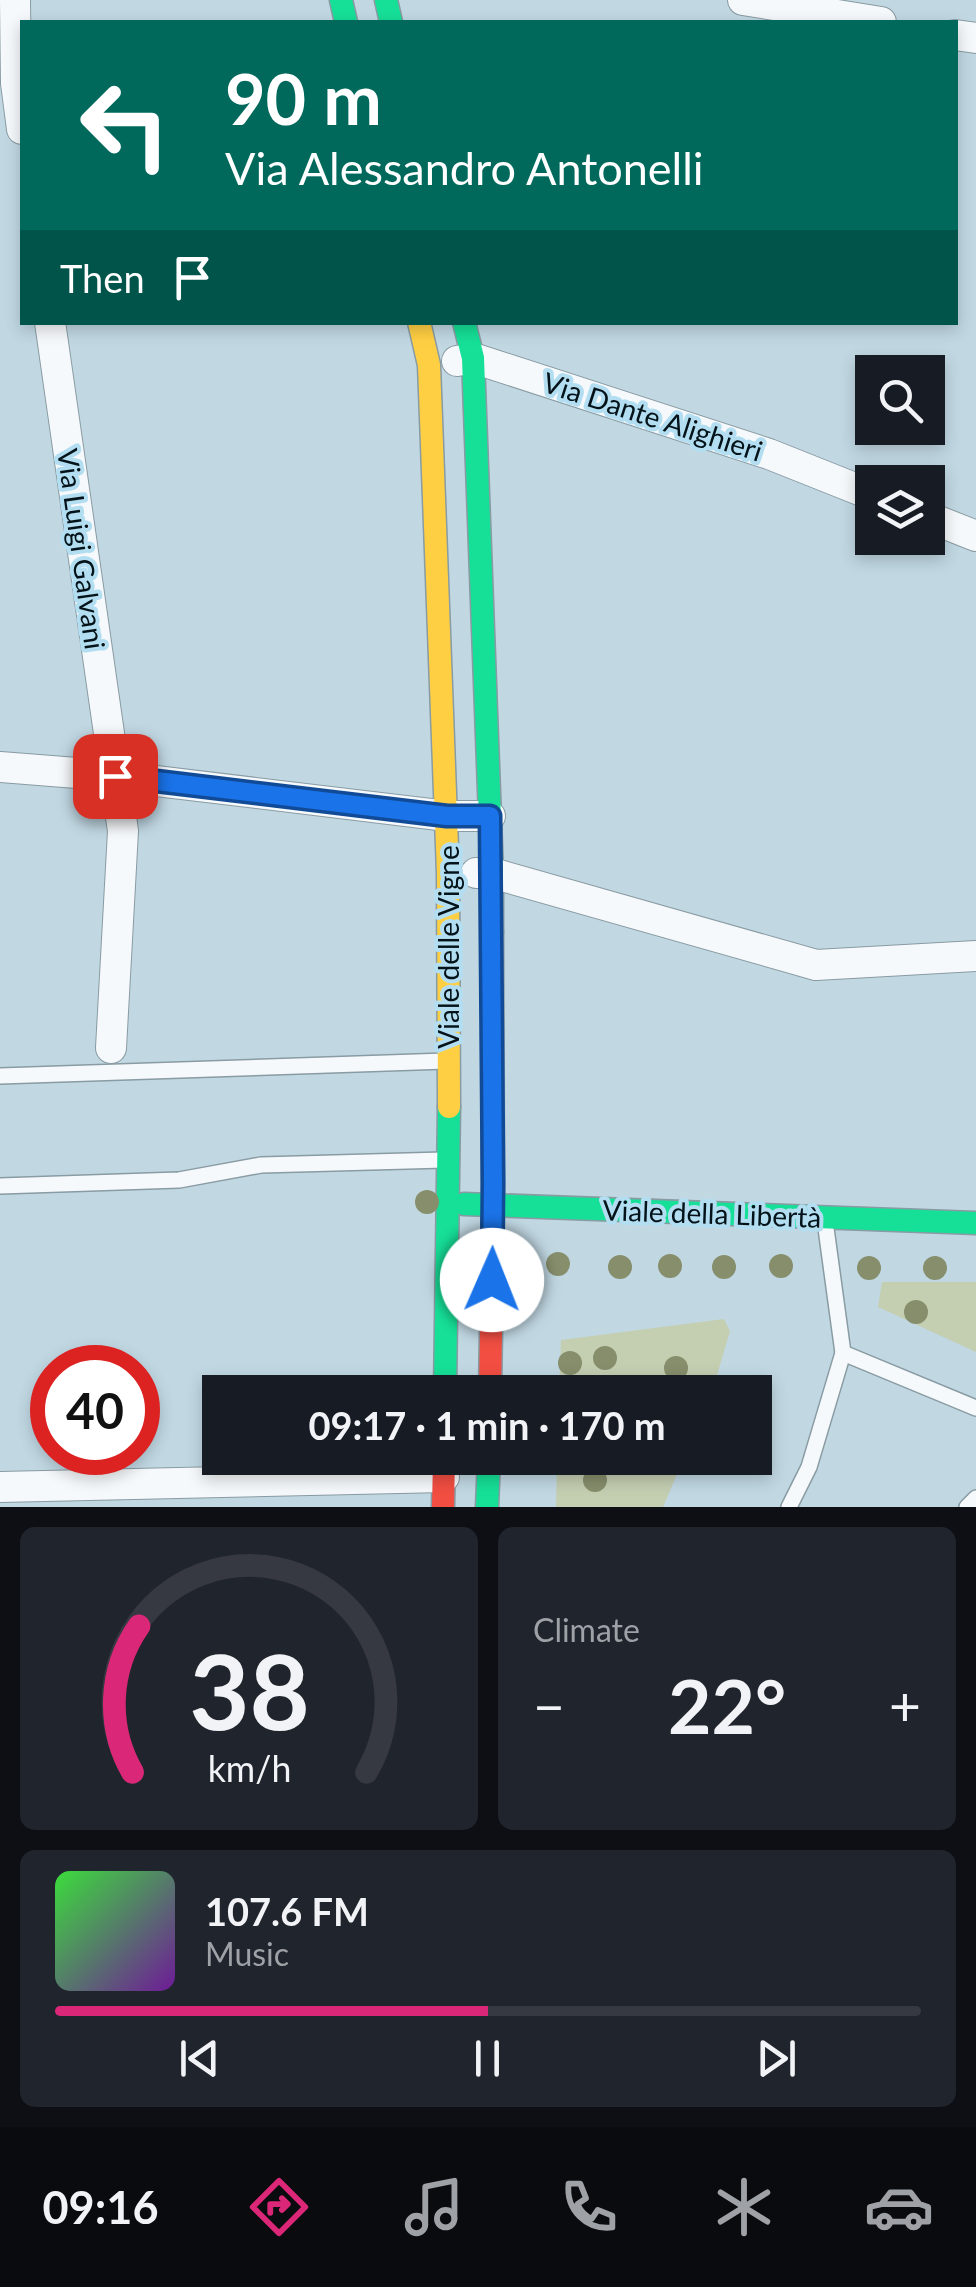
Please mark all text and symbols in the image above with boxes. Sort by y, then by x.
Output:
text: 90 m [225,56,382,140]
icon: left [60,60,190,190]
text: Via Alessandro Antonelli [225,141,704,195]
icon: arrive [165,250,220,305]
text: Then [60,255,145,301]
map controls [855,355,945,555]
button: search [855,355,945,445]
street label: Via Dante Alighieri [539,364,767,468]
street label: Via Luigi Galvani [51,446,113,652]
button: layers [855,465,945,555]
pin [73,734,158,819]
icon: arrive [88,749,143,804]
street label: Viale delle Vigne [431,845,465,1049]
street label: Viale della Libertà [602,1192,822,1234]
position arrow [440,1228,544,1332]
speed limit sign: 40 [30,1345,160,1475]
text: 09:17 · 1 min · 170 m [308,1402,666,1448]
text: Climate [533,1610,640,1649]
text: 38 [189,1627,309,1752]
text: 22° [668,1660,786,1750]
text: − [533,1672,565,1738]
text: + [889,1672,921,1738]
text: km/h [207,1747,291,1790]
text: 107.6 FM [205,1888,369,1934]
text: Music [205,1934,289,1973]
icon: previous [172,2031,227,2086]
icon: pause [460,2031,515,2086]
icon: next [749,2031,804,2086]
icon: directions [244,2172,314,2242]
icon: music [399,2172,469,2242]
icon: phone [554,2172,624,2242]
icon: climate [709,2172,779,2242]
icon: car [864,2172,934,2242]
text: 09:16 [43,2180,159,2234]

